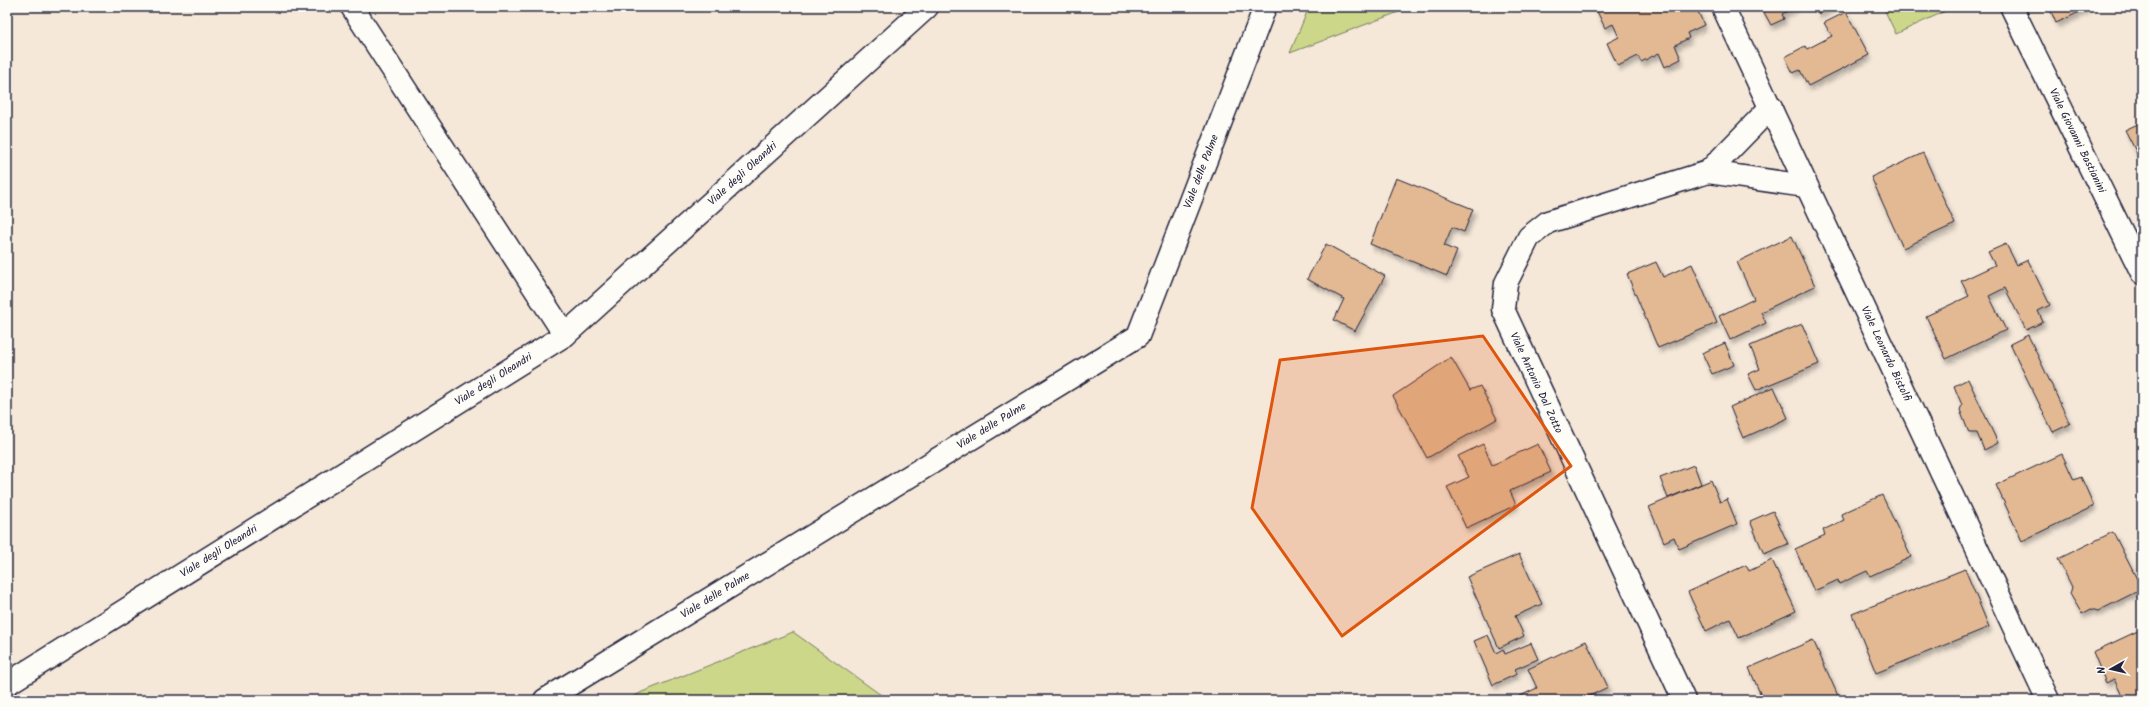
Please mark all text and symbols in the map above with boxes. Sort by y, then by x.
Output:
street label: Viale Giovanni Bastianini [2044,85,2111,197]
street label: Viale delle Palme [1179,132,1224,212]
street label: Viale degli Oleandri [704,137,782,210]
street label: Viale Leonardo Bistolfi [1856,303,1916,405]
street label: Viale Antonio Dal Zotto [1505,329,1567,437]
street label: Viale degli Oleandri [451,348,536,411]
street label: Viale delle Palme [953,398,1030,454]
street label: Viale degli Oleandri [177,520,262,583]
street label: Viale delle Palme [677,567,754,624]
north arrow [2091,649,2131,689]
text: N [2093,666,2111,675]

